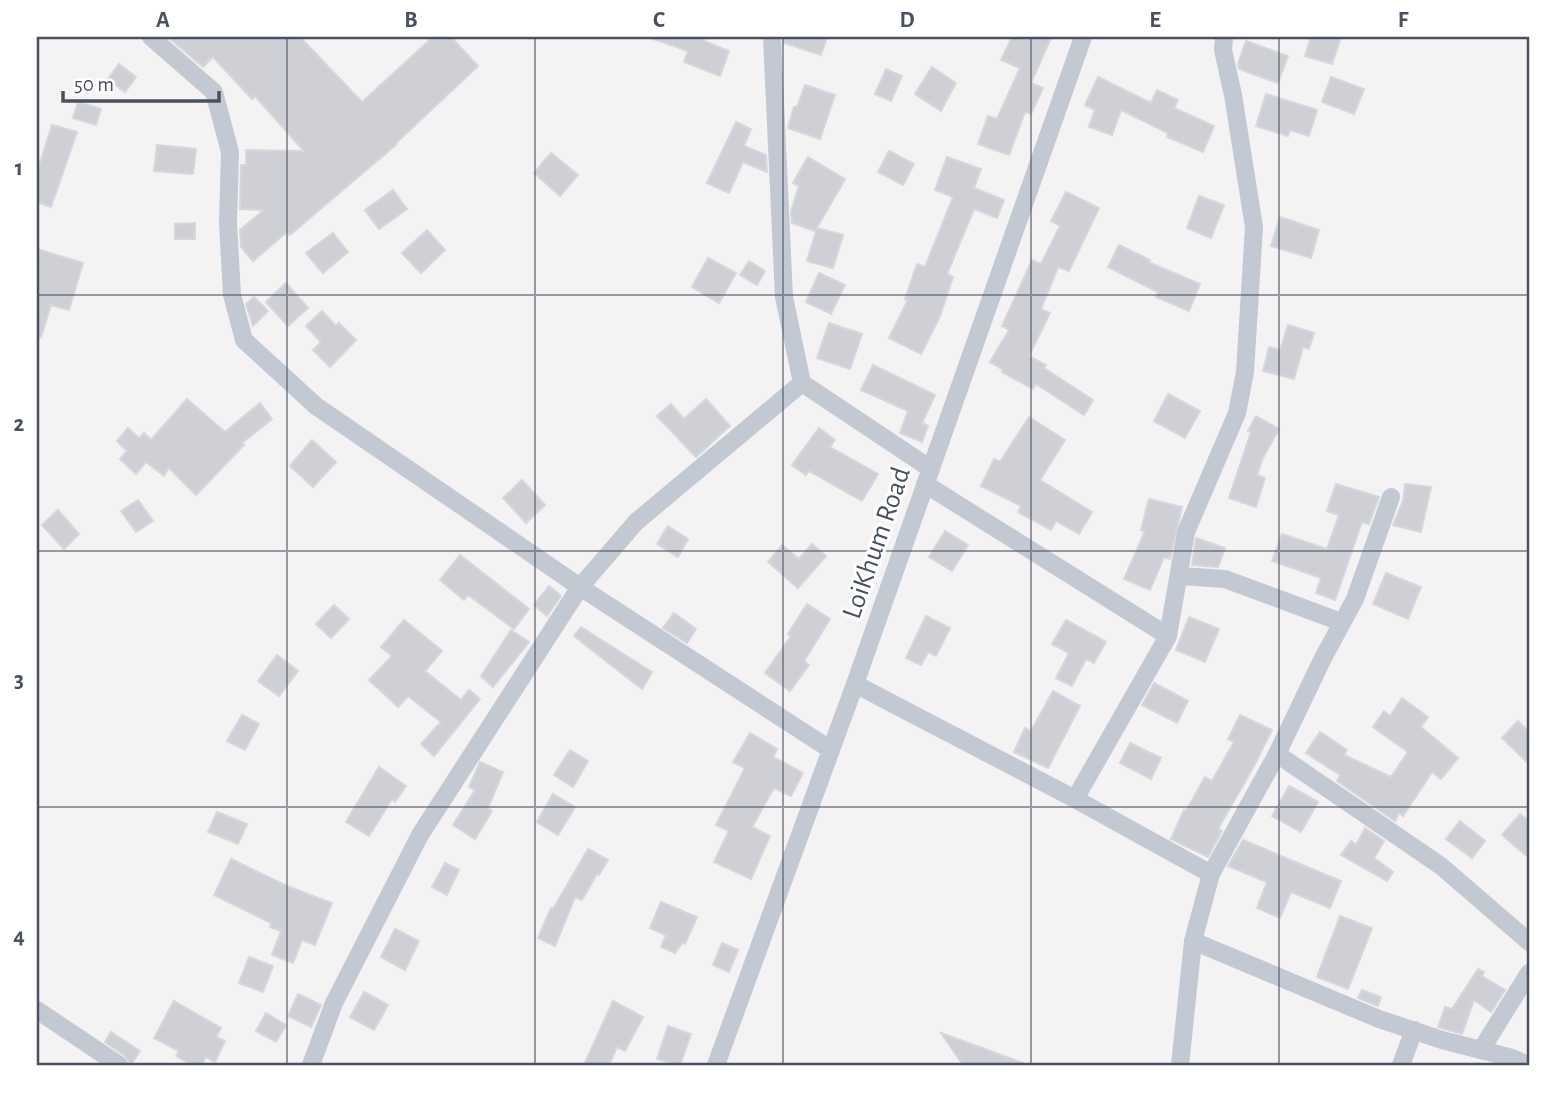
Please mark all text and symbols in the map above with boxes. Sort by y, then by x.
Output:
text: A [156,9,170,32]
text: B [404,9,418,32]
text: C [653,9,665,32]
text: D [899,9,915,32]
text: E [1149,9,1161,32]
text: F [1398,9,1409,32]
scale bar [63,60,219,104]
text: 50 m [74,74,114,95]
text: 1 [15,157,23,180]
text: 2 [14,413,25,436]
street label: LoiKhum Road [838,464,916,622]
text: 3 [14,669,24,692]
text: 4 [13,925,25,948]

